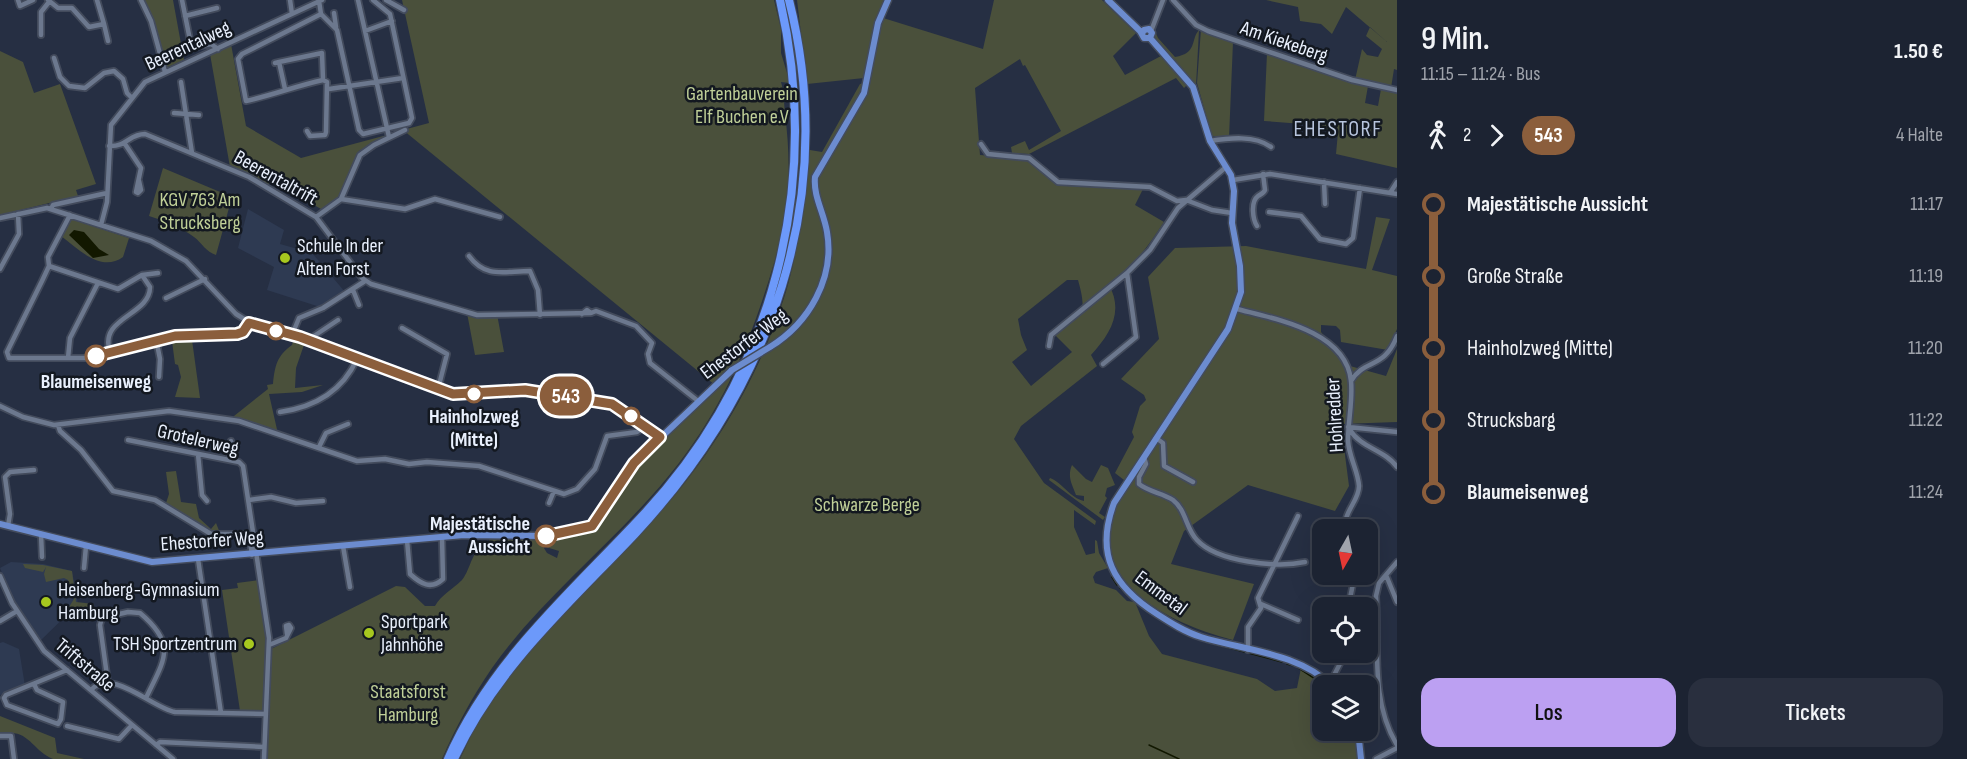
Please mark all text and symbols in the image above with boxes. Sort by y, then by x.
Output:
street label: Beerentalweg [141,16,235,76]
street label: Am Kiekeberg [1236,16,1331,68]
text: 9 Min. [1421,19,1490,59]
text: 1.50 € [1894,38,1943,65]
text: 11:15 – 11:24 · Bus [1421,62,1540,86]
park label: Gartenbauverein Elf Buchen e.V [686,82,798,129]
district label: EHESTORF [1294,116,1382,143]
icon: walk [1421,119,1454,152]
icon: forward [1480,119,1513,152]
text: 2 [1463,123,1471,147]
text: 543 [1534,123,1563,148]
text: 4 Halte [1896,123,1943,147]
street label: Beerentaltrift [230,145,322,211]
park label: KGV 763 Am Strucksberg [160,188,240,235]
text: Majestätische Aussicht [1467,191,1648,218]
text: 11:17 [1910,192,1943,216]
place label: Schule In der Alten Forst [296,234,384,281]
marker: Schule In der Alten Forst [278,251,292,265]
text: Große Straße [1467,263,1563,290]
text: 11:19 [1909,264,1943,288]
street label: Ehestorfer Weg [696,303,792,385]
unlabelled marker [267,322,285,340]
text: Hainholzweg (Mitte) [1467,335,1613,362]
text: 11:20 [1908,336,1943,360]
marker: Blaumeisenweg [85,345,107,367]
place label: Blaumeisenweg [41,370,152,394]
line badge: 543 [532,376,600,416]
street label: Hohlredder [1321,377,1349,453]
text: 543 [552,384,580,409]
marker: Hainholzweg (Mitte) [465,385,483,403]
place label: Hainholzweg (Mitte) [429,405,520,452]
unlabelled marker [622,407,640,425]
text: Strucksbarg [1467,407,1556,434]
text: 11:22 [1909,408,1943,432]
street label: Grotelerweg [155,419,241,461]
text: Blaumeisenweg [1467,479,1588,506]
text: 11:24 [1909,480,1943,504]
park label: Schwarze Berge [814,493,920,517]
place label: Majestätische Aussicht [430,512,530,559]
north arrow [1312,519,1378,585]
map controls [1312,519,1378,741]
street label: Ehestorfer Weg [160,525,264,557]
marker: Majestätische Aussicht [535,525,557,547]
street label: Emmetal [1130,566,1192,620]
place label: Heisenberg-Gymnasium Hamburg [58,578,220,625]
marker: Heisenberg-Gymnasium Hamburg [39,595,53,609]
button: locate [1312,597,1378,663]
place label: Sportpark Jahnhöhe [380,610,448,657]
marker: Sportpark Jahnhöhe [362,626,376,640]
place label: TSH Sportzentrum [113,632,237,656]
street label: Triftstraße [50,633,120,697]
marker: TSH Sportzentrum [242,637,256,651]
button: layers [1312,675,1378,741]
button: Los [1421,678,1676,747]
button: Tickets [1688,678,1943,747]
park label: Staatsforst Hamburg [370,680,446,727]

